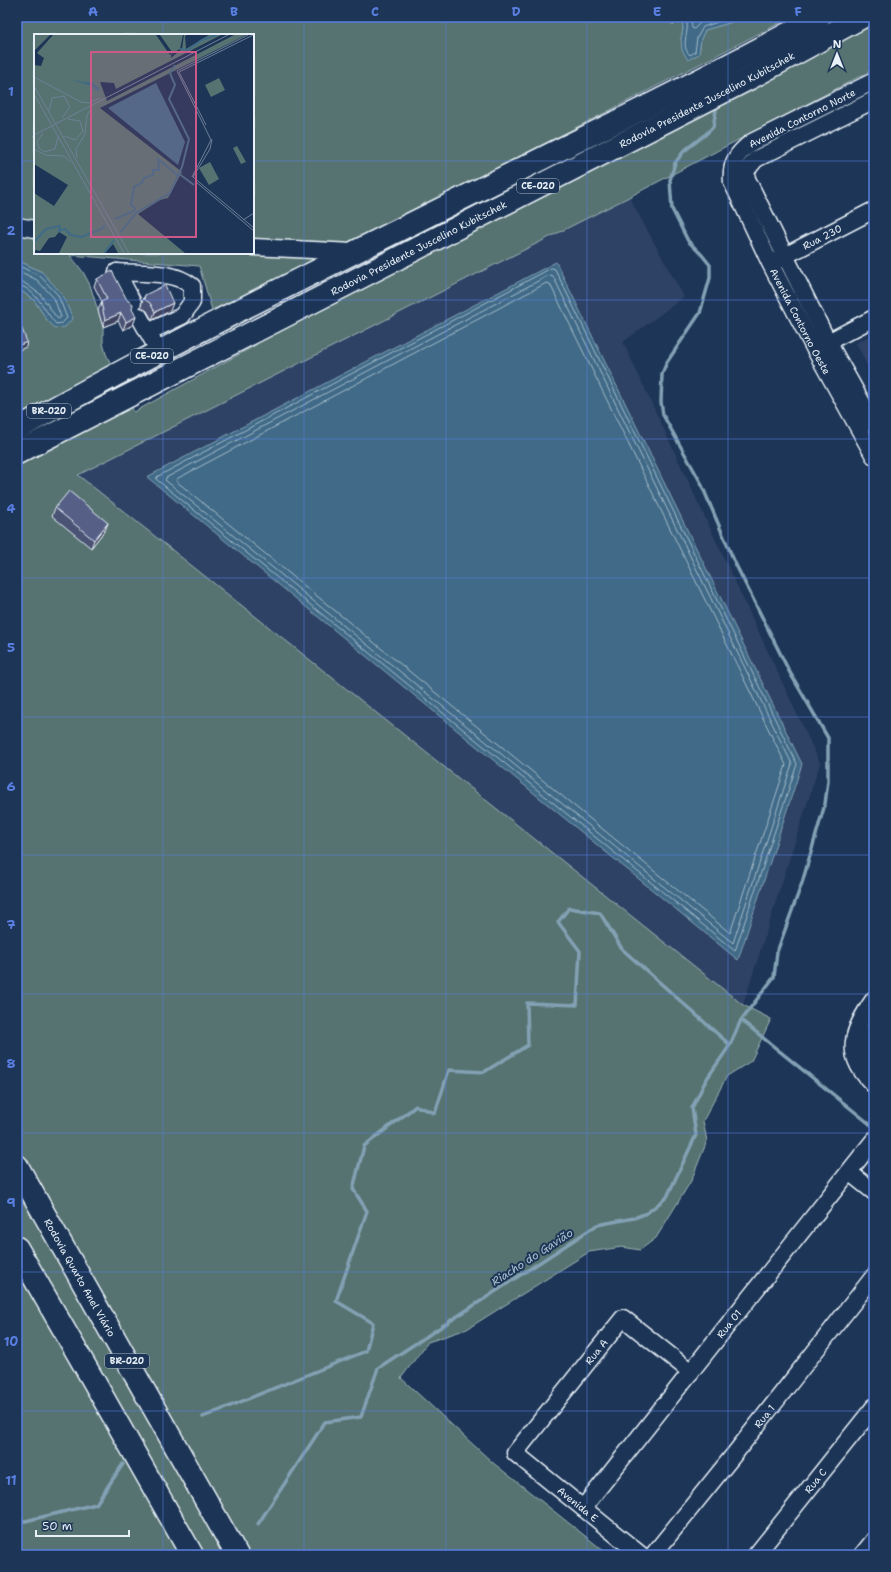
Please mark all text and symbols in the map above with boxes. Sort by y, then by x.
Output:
text: A [88,3,98,20]
text: B [230,3,238,20]
text: C [371,3,379,20]
text: D [511,3,521,20]
text: E [653,3,662,20]
text: F [794,3,802,20]
inset map [34,34,254,254]
north arrow [817,34,857,74]
text: N [833,37,842,52]
street label: Rodovia Presidente Juscelino Kubitschek [617,49,797,151]
text: 1 [8,83,14,100]
street label: Avenida Contorno Norte [747,86,858,151]
road number: CE-020 [517,179,559,193]
street label: Rodovia Presidente Juscelino Kubitschek [328,197,509,298]
text: 2 [6,222,16,239]
street label: Rua 230 [801,222,844,253]
street label: Avenida Contorno Oeste [767,266,833,377]
road number: CE-020 [131,349,173,363]
text: 3 [6,361,16,378]
road number: BR-020 [27,404,71,418]
text: 4 [6,500,16,517]
text: 5 [7,639,15,656]
text: 6 [6,778,16,795]
text: 7 [6,916,16,933]
text: 8 [6,1055,16,1072]
text: 9 [6,1194,16,1211]
street label: Rodovia Quarto Anel Viário [41,1216,118,1339]
water label: Riacho do Gavião [489,1225,576,1289]
street label: Rua 01 [714,1307,744,1341]
text: 10 [4,1333,18,1350]
street label: Rua A [582,1336,611,1367]
road number: BR-020 [105,1354,149,1368]
street label: Rua 1 [751,1402,778,1431]
street label: Rua C [802,1466,829,1496]
text: 11 [5,1472,17,1489]
street label: Avenida E [555,1484,601,1525]
scale bar [36,1512,129,1538]
text: 50 m [42,1518,72,1534]

